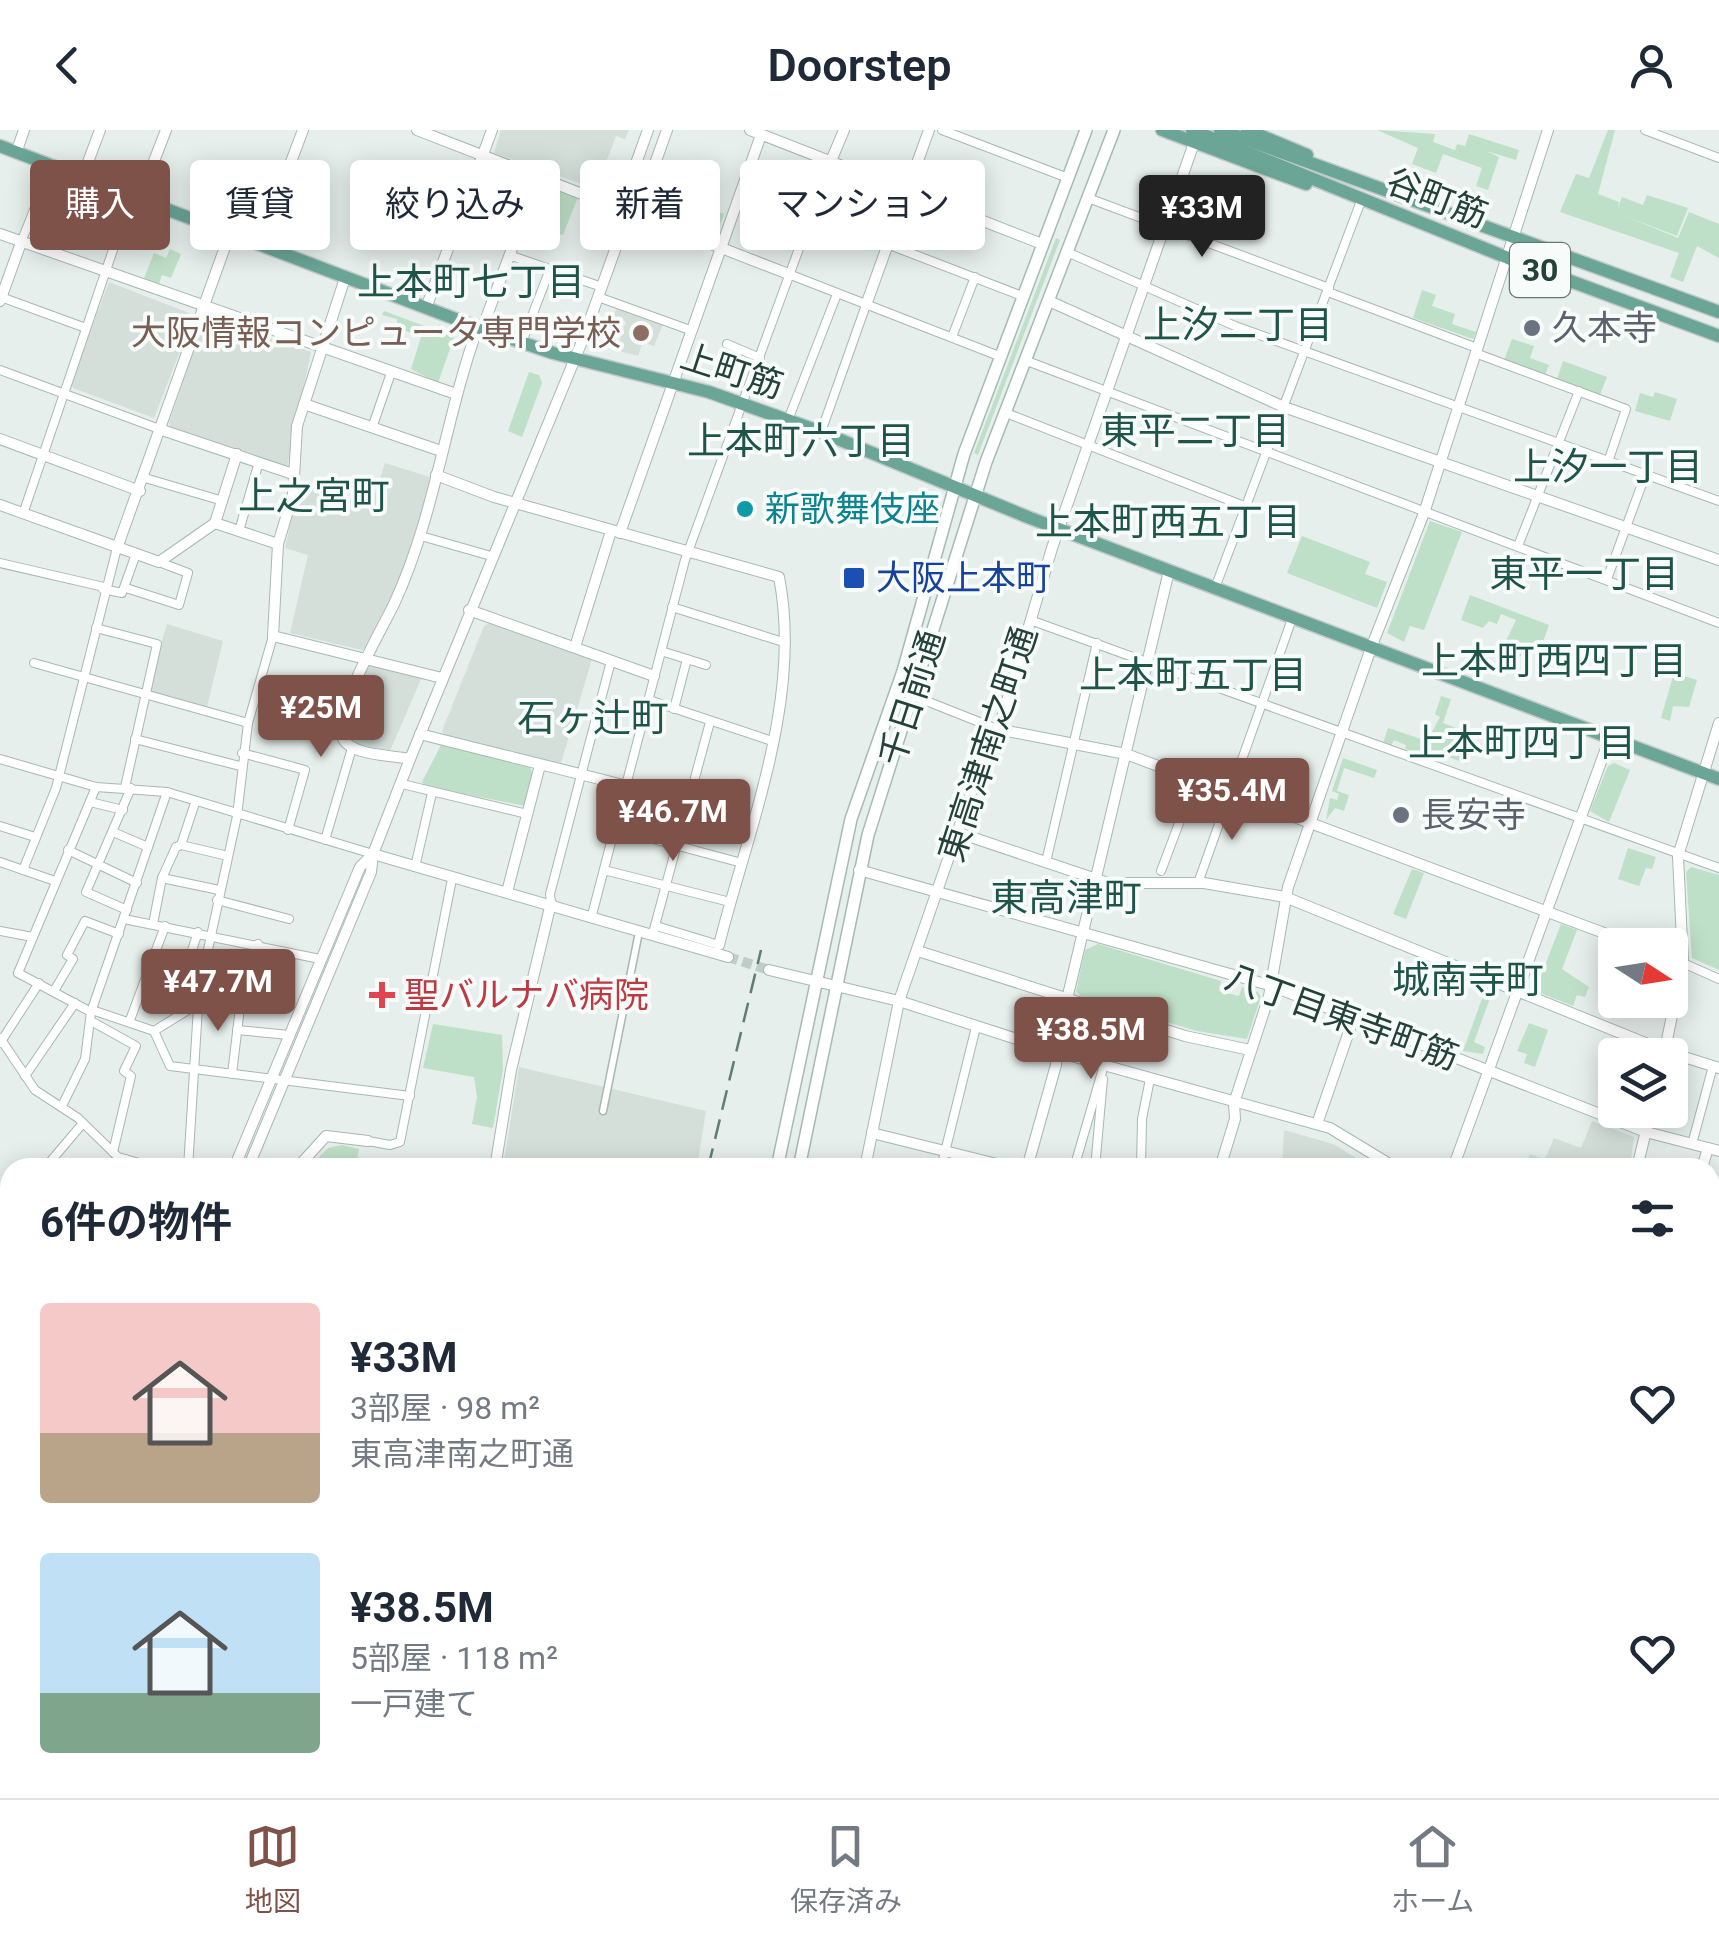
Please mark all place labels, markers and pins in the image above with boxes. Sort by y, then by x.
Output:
pin: ¥33M [1143,175,1261,260]
place label: 久本寺 [1552,308,1657,349]
place label: 大阪情報コンピュータ専門学校 [131,313,621,354]
marker: 久本寺 [1521,317,1543,339]
marker: 大阪情報コンピュータ専門学校 [630,322,652,344]
place label: 新歌舞伎座 [765,489,940,530]
marker: 新歌舞伎座 [734,498,756,520]
place label: 大阪上本町 [876,558,1051,599]
marker: 大阪上本町 [841,565,867,591]
pin: ¥25M [262,675,380,760]
pin: ¥35.4M [1151,758,1313,843]
pin: ¥46.7M [592,779,754,864]
place label: 長安寺 [1421,795,1526,836]
marker: 長安寺 [1390,804,1412,826]
pin: ¥47.7M [137,949,299,1034]
place label: 聖バルナバ病院 [404,975,649,1016]
marker: 聖バルナバ病院 [369,982,395,1008]
pin: ¥38.5M [1010,997,1172,1082]

